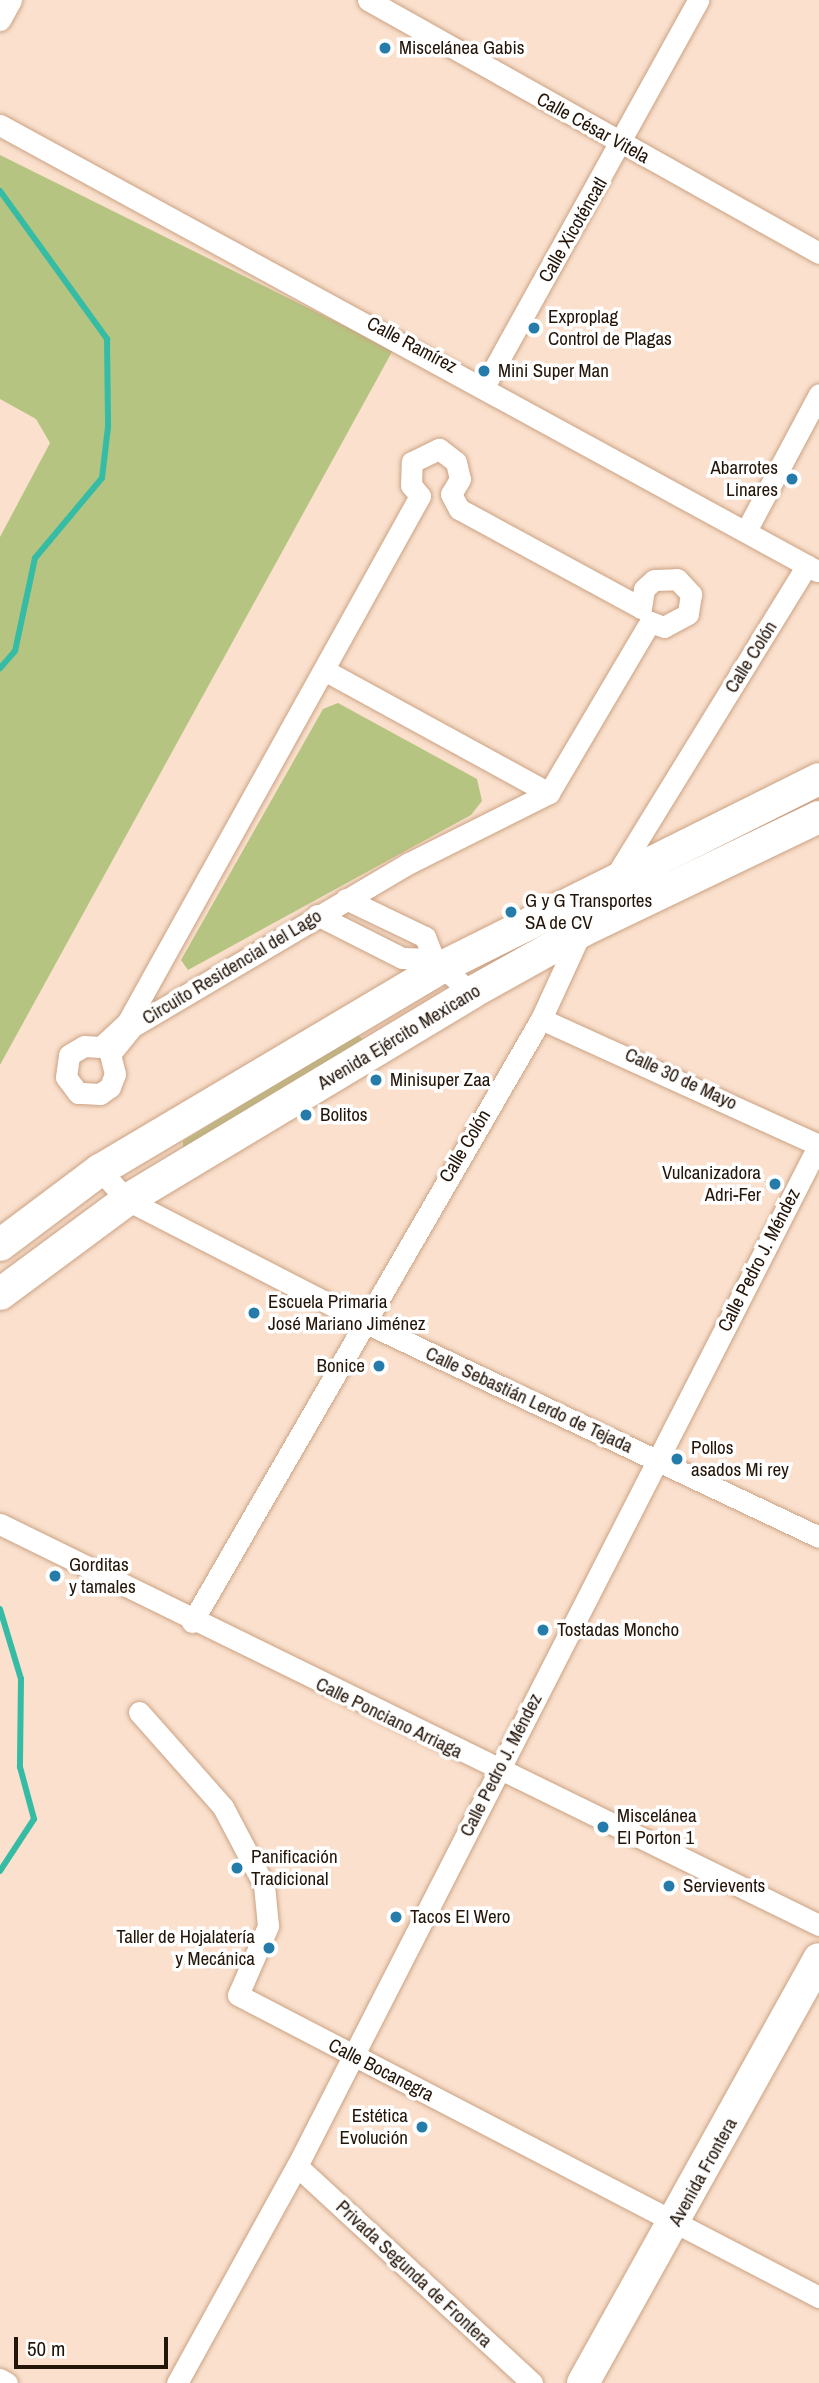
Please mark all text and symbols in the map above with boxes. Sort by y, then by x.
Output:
place label: Miscelánea Gabis [399,37,525,59]
marker: Miscelánea Gabis [377,40,393,56]
street label: Calle César Vitela [533,88,653,168]
street label: Calle Xicoténcatl [534,174,612,286]
place label: Exproplag Control de Plagas [548,306,672,350]
street label: Calle Ramírez [363,312,461,378]
marker: Exproplag Control de Plagas [526,320,542,336]
place label: Mini Super Man [498,360,609,382]
marker: Mini Super Man [476,363,492,379]
place label: Abarrotes Linares [710,457,778,501]
marker: Abarrotes Linares [784,471,800,487]
street label: Calle Colón [720,617,782,697]
place label: G y G Transportes SA de CV [525,890,653,934]
street label: Circuito Residencial del Lago [138,904,326,1030]
marker: G y G Transportes SA de CV [503,904,519,920]
street label: Avenida Ejército Mexicano [313,979,485,1095]
street label: Calle 30 de Mayo [621,1043,741,1115]
place label: Minisuper Zaa [390,1069,490,1091]
marker: Minisuper Zaa [368,1072,384,1088]
place label: Bolitos [320,1104,368,1126]
street label: Calle Colón [434,1106,496,1186]
marker: Bolitos [298,1107,314,1123]
place label: Vulcanizadora Adri-Fer [662,1162,761,1206]
marker: Vulcanizadora Adri-Fer [767,1176,783,1192]
street label: Calle Pedro J. Méndez [713,1185,805,1335]
place label: Escuela Primaria José Mariano Jiménez [268,1291,426,1335]
marker: Escuela Primaria José Mariano Jiménez [246,1305,262,1321]
street label: Calle Sebastián Lerdo de Tejada [422,1342,636,1458]
place label: Bonice [316,1355,365,1377]
marker: Bonice [371,1358,387,1374]
place label: Pollos asados Mi rey [691,1437,789,1481]
marker: Pollos asados Mi rey [669,1451,685,1467]
place label: Gorditas y tamales [69,1554,136,1598]
marker: Gorditas y tamales [47,1568,63,1584]
place label: Tostadas Moncho [557,1619,679,1641]
marker: Tostadas Moncho [535,1622,551,1638]
street label: Calle Ponciano Arriaga [312,1672,466,1764]
street label: Calle Pedro J. Méndez [455,1690,547,1840]
place label: Miscelánea El Porton 1 [617,1805,697,1849]
marker: Miscelánea El Porton 1 [595,1819,611,1835]
place label: Panificación Tradicional [251,1846,338,1890]
marker: Panificación Tradicional [229,1860,245,1876]
place label: Servievents [683,1875,765,1897]
marker: Servievents [661,1878,677,1894]
place label: Tacos El Wero [410,1906,510,1928]
marker: Tacos El Wero [388,1909,404,1925]
place label: Taller de Hojalatería y Mecánica [116,1926,255,1970]
marker: Taller de Hojalatería y Mecánica [261,1940,277,1956]
street label: Calle Bocanegra [325,2034,437,2106]
place label: Estética Evolución [340,2105,408,2149]
street label: Avenida Frontera [664,2114,742,2230]
marker: Estética Evolución [414,2119,430,2135]
street label: Privada Segunda de Frontera [331,2196,497,2352]
scale bar [18,2324,172,2368]
text: 50 m [27,2334,65,2363]

